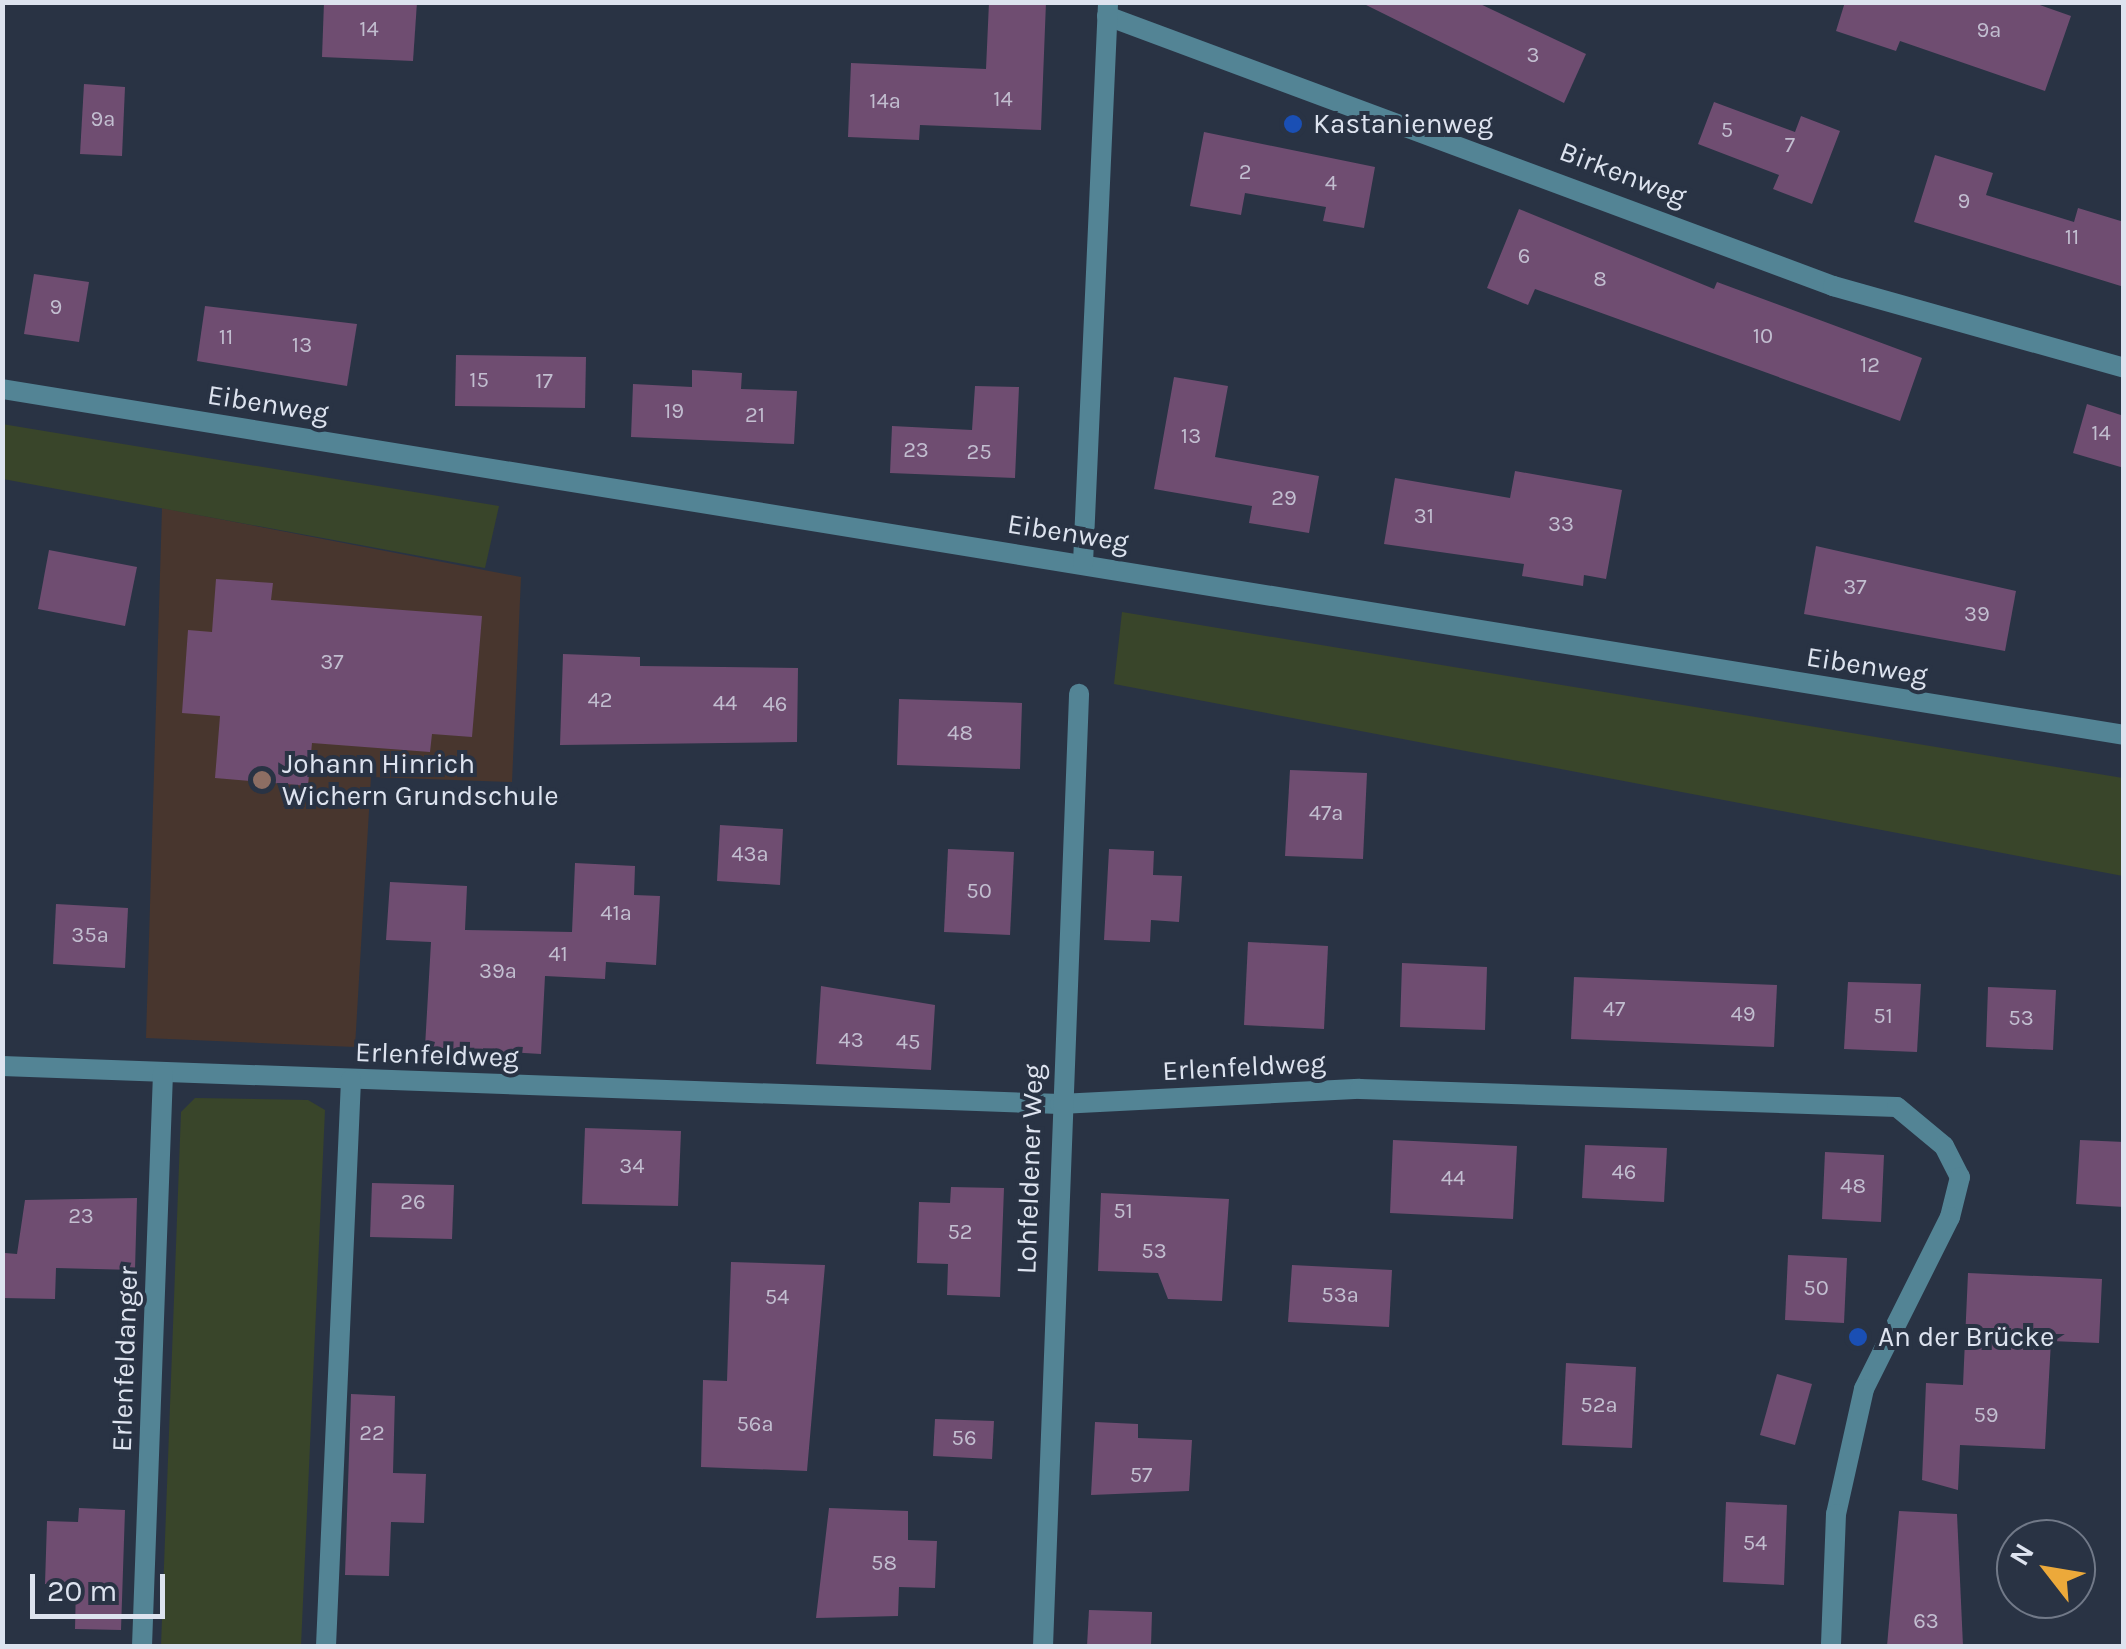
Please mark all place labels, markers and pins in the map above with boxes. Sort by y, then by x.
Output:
place label: Kastanienweg [1313,107,1493,141]
marker: Kastanienweg [1282,113,1304,135]
place label: Johann Hinrich Wichern Grundschule [282,747,559,813]
marker: Johann Hinrich Wichern Grundschule [251,769,273,791]
place label: An der Brücke [1878,1320,2054,1354]
marker: An der Brücke [1847,1326,1869,1348]

